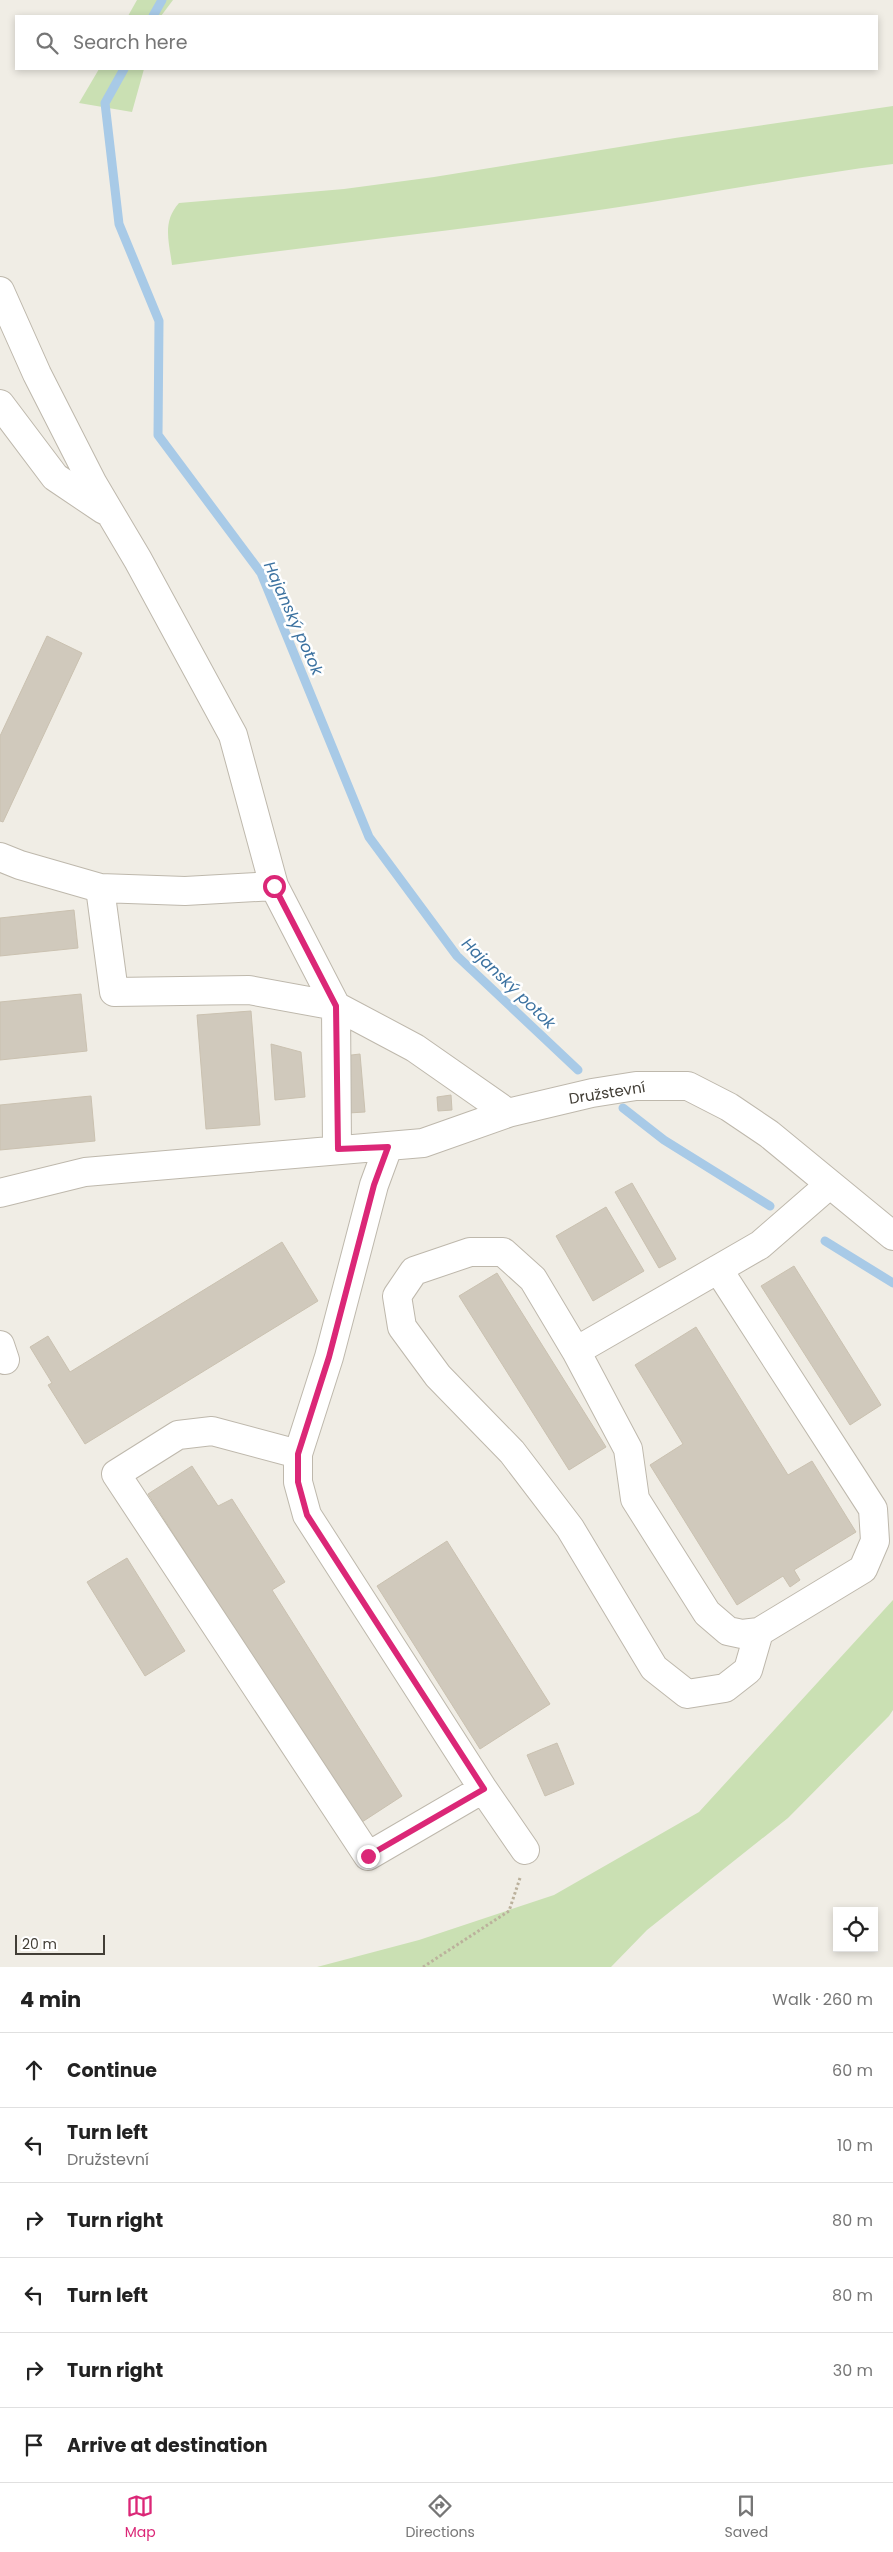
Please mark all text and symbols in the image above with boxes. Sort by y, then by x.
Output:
search box [15,15,878,70]
icon: search [33,29,61,57]
text: Search here [73,29,187,56]
water label: Hajanský potok [258,558,329,680]
route start [263,875,286,898]
water label: Hajanský potok [457,932,561,1035]
street label: Družstevní [567,1076,647,1109]
route end [357,1845,380,1868]
map controls [833,1907,878,1952]
button: locate [833,1907,878,1952]
scale bar [15,1932,105,1955]
text: 20 m [22,1934,57,1954]
text: 4 min [20,1985,81,2014]
text: Walk · 260 m [772,1988,873,2011]
icon: ahead [20,2056,48,2084]
text: Continue [67,2057,157,2084]
text: 60 m [832,2059,873,2082]
text: Turn left [67,2119,148,2146]
icon: left [20,2131,48,2159]
text: 10 m [837,2134,873,2157]
text: Družstevní [67,2148,149,2171]
icon: right [20,2206,48,2234]
text: Turn right [67,2207,163,2234]
text: 80 m [832,2209,873,2232]
icon: left [20,2281,48,2309]
text: Turn left [67,2282,148,2309]
text: 80 m [832,2284,873,2307]
icon: right [20,2356,48,2384]
text: Turn right [67,2357,163,2384]
text: 30 m [833,2359,873,2382]
icon: arrive [20,2431,48,2459]
text: Arrive at destination [67,2432,268,2459]
tab: Map [125,2492,156,2543]
tab: Directions [405,2492,475,2543]
tab: Saved [724,2492,768,2543]

